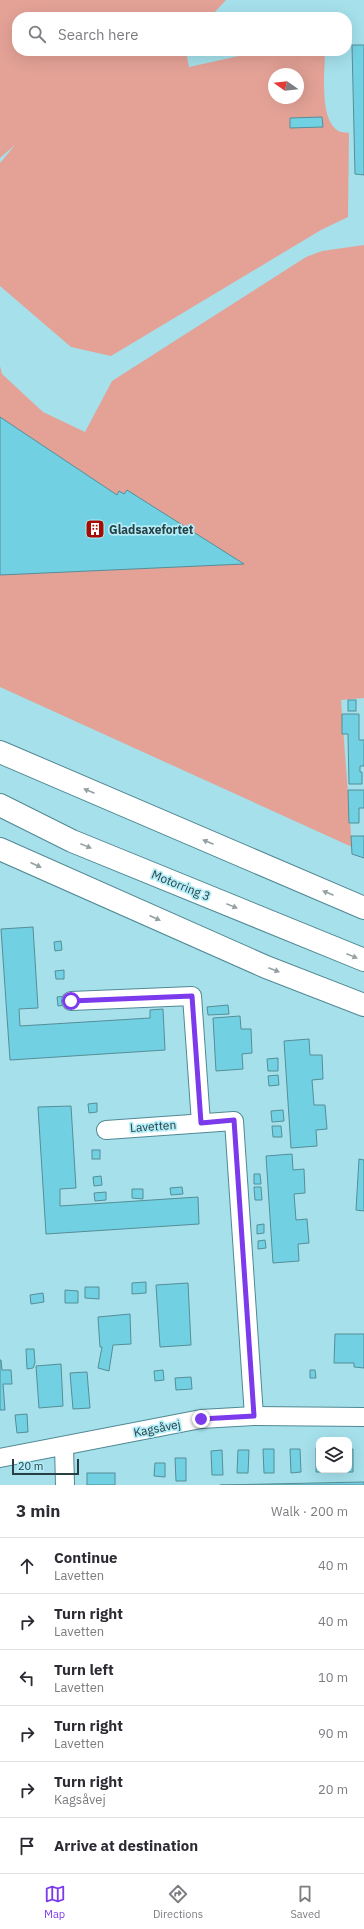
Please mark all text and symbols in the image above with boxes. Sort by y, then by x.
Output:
search box [12,12,352,56]
icon: search [26,23,48,45]
text: Search here [58,25,138,44]
north arrow [268,68,304,104]
building icon: Gladsaxefortet [84,518,106,540]
place label: Gladsaxefortet [109,522,194,537]
one-way arrow [82,787,94,793]
one-way arrow [203,839,214,845]
one-way arrow [80,844,92,850]
one-way arrow [30,862,41,868]
street label: Motorring 3 [149,866,213,904]
one-way arrow [322,889,334,895]
one-way arrow [226,904,238,910]
one-way arrow [149,915,161,921]
one-way arrow [347,953,359,959]
one-way arrow [268,967,280,973]
route start [62,992,80,1010]
street label: Lavetten [129,1117,177,1135]
route end [192,1410,210,1428]
street label: Kagsåvej [132,1416,182,1440]
map controls [316,1437,352,1473]
button: layers [316,1437,352,1473]
scale bar [12,1457,79,1476]
text: 20 m [18,1459,43,1473]
text: 3 min [16,1500,60,1522]
text: Walk · 200 m [271,1503,348,1520]
text: Continue [54,1548,118,1567]
icon: ahead [16,1555,38,1577]
text: 40 m [318,1557,348,1574]
text: Lavetten [54,1567,104,1584]
text: Turn right [54,1604,123,1623]
icon: right [16,1611,38,1633]
text: 40 m [318,1613,348,1630]
text: Lavetten [54,1623,104,1640]
text: Turn left [54,1660,114,1679]
icon: left [16,1667,38,1689]
text: 10 m [318,1669,348,1686]
text: Lavetten [54,1679,104,1696]
text: Turn right [54,1716,123,1735]
icon: right [16,1723,38,1745]
text: 90 m [318,1725,348,1742]
text: Lavetten [54,1735,104,1752]
text: Turn right [54,1772,123,1791]
icon: right [16,1779,38,1801]
text: 20 m [318,1781,348,1798]
text: Kagsåvej [54,1791,106,1808]
icon: arrive [16,1835,38,1857]
text: Arrive at destination [54,1836,198,1855]
tab: Map [44,1883,66,1921]
tab: Directions [153,1883,203,1921]
tab: Saved [290,1883,320,1921]

